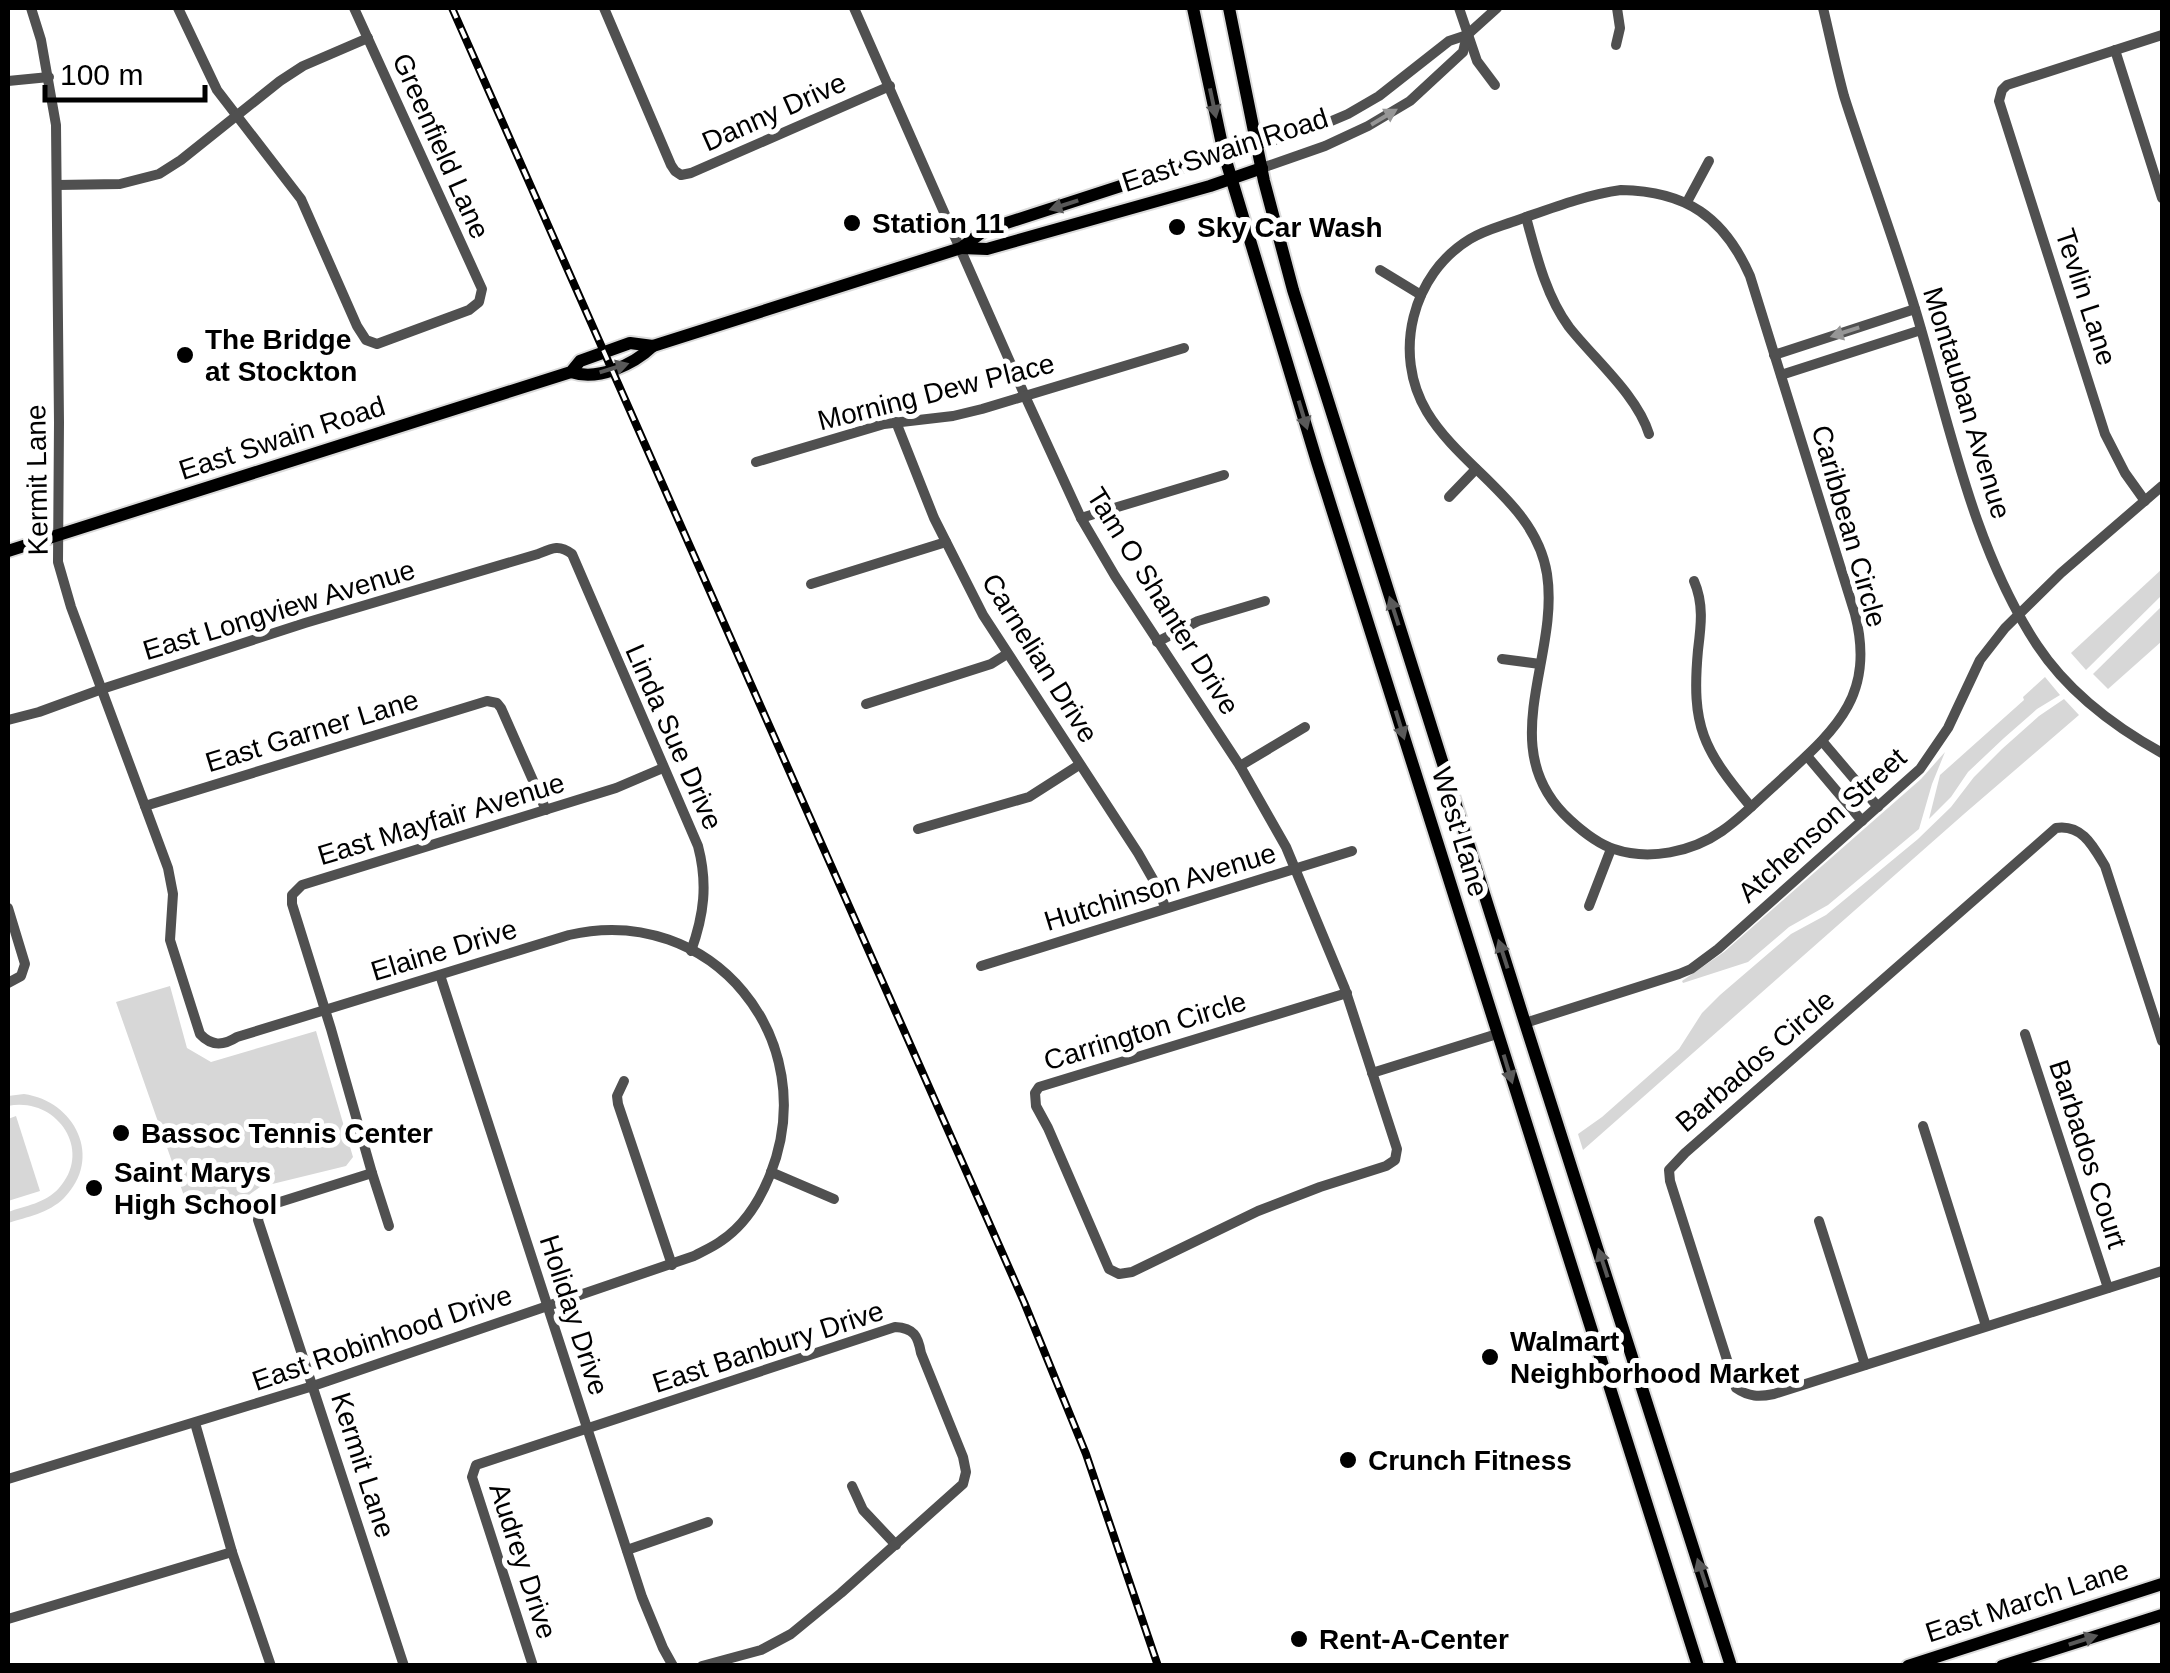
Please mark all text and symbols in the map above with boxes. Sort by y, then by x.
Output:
scale bar [45,40,205,102]
street label: Greenfield Lane [386,49,496,243]
text: 100 m [60,58,143,91]
street label: Danny Drive [697,67,851,157]
one-way arrow [1206,88,1222,119]
street label: East Swain Road [1118,102,1332,198]
one-way arrow [1370,109,1398,126]
one-way arrow [1049,199,1079,214]
place label: Station 11 [872,208,1004,239]
marker: Station 11 [841,212,863,234]
place label: Sky Car Wash [1197,212,1383,243]
marker: Sky Car Wash [1166,216,1188,238]
street label: Tevlin Lane [2049,225,2123,369]
street label: Montauban Avenue [1917,283,2017,523]
place label: The Bridge at Stockton [205,324,357,387]
one-way arrow [1829,325,1859,340]
marker: The Bridge at Stockton [174,344,196,366]
street label: Morning Dew Place [814,348,1058,436]
one-way arrow [600,360,630,375]
street label: East Swain Road [175,390,389,486]
one-way arrow [1296,400,1311,431]
street label: Kermit Lane [20,404,54,556]
street label: Caribbean Circle [1805,421,1893,631]
street label: Tam O Shanter Drive [1081,482,1245,720]
street label: East Longview Avenue [139,554,419,666]
street label: Carnelian Drive [976,568,1104,748]
one-way arrow [1385,595,1400,625]
street label: Linda Sue Drive [619,640,729,834]
street label: East Garner Lane [202,684,422,778]
one-way arrow [1394,710,1409,740]
street label: Atchenson Street [1732,741,1912,908]
street label: West Lane [1426,764,1494,900]
street label: East Mayfair Avenue [314,767,568,871]
street label: Hutchinson Avenue [1040,837,1280,937]
street label: Elaine Drive [367,913,521,987]
one-way arrow [1494,939,1509,969]
street label: Barbados Circle [1670,984,1840,1138]
street label: Carrington Circle [1040,985,1250,1077]
one-way arrow [1502,1054,1517,1084]
street label: Barbados Court [2043,1056,2133,1252]
place label: Bassoc Tennis Center [141,1118,433,1149]
marker: Bassoc Tennis Center [110,1122,132,1144]
place label: Saint Marys High School [114,1157,277,1220]
marker: Saint Marys High School [83,1177,105,1199]
street label: Holiday Drive [534,1231,614,1399]
one-way arrow [1595,1247,1610,1278]
street label: East Robinhood Drive [248,1279,516,1397]
street label: East Banbury Drive [649,1295,887,1399]
place label: Walmart Neighborhood Market [1510,1326,1799,1389]
marker: Walmart Neighborhood Market [1479,1346,1501,1368]
street label: Kermit Lane [325,1388,401,1542]
place label: Crunch Fitness [1368,1445,1572,1476]
marker: Crunch Fitness [1337,1449,1359,1471]
street label: Audrey Drive [483,1479,563,1643]
street label: East March Lane [1922,1554,2132,1648]
one-way arrow [1694,1557,1709,1587]
place label: Rent-A-Center [1319,1624,1509,1655]
marker: Rent-A-Center [1288,1628,1310,1650]
one-way arrow [2068,1632,2098,1647]

